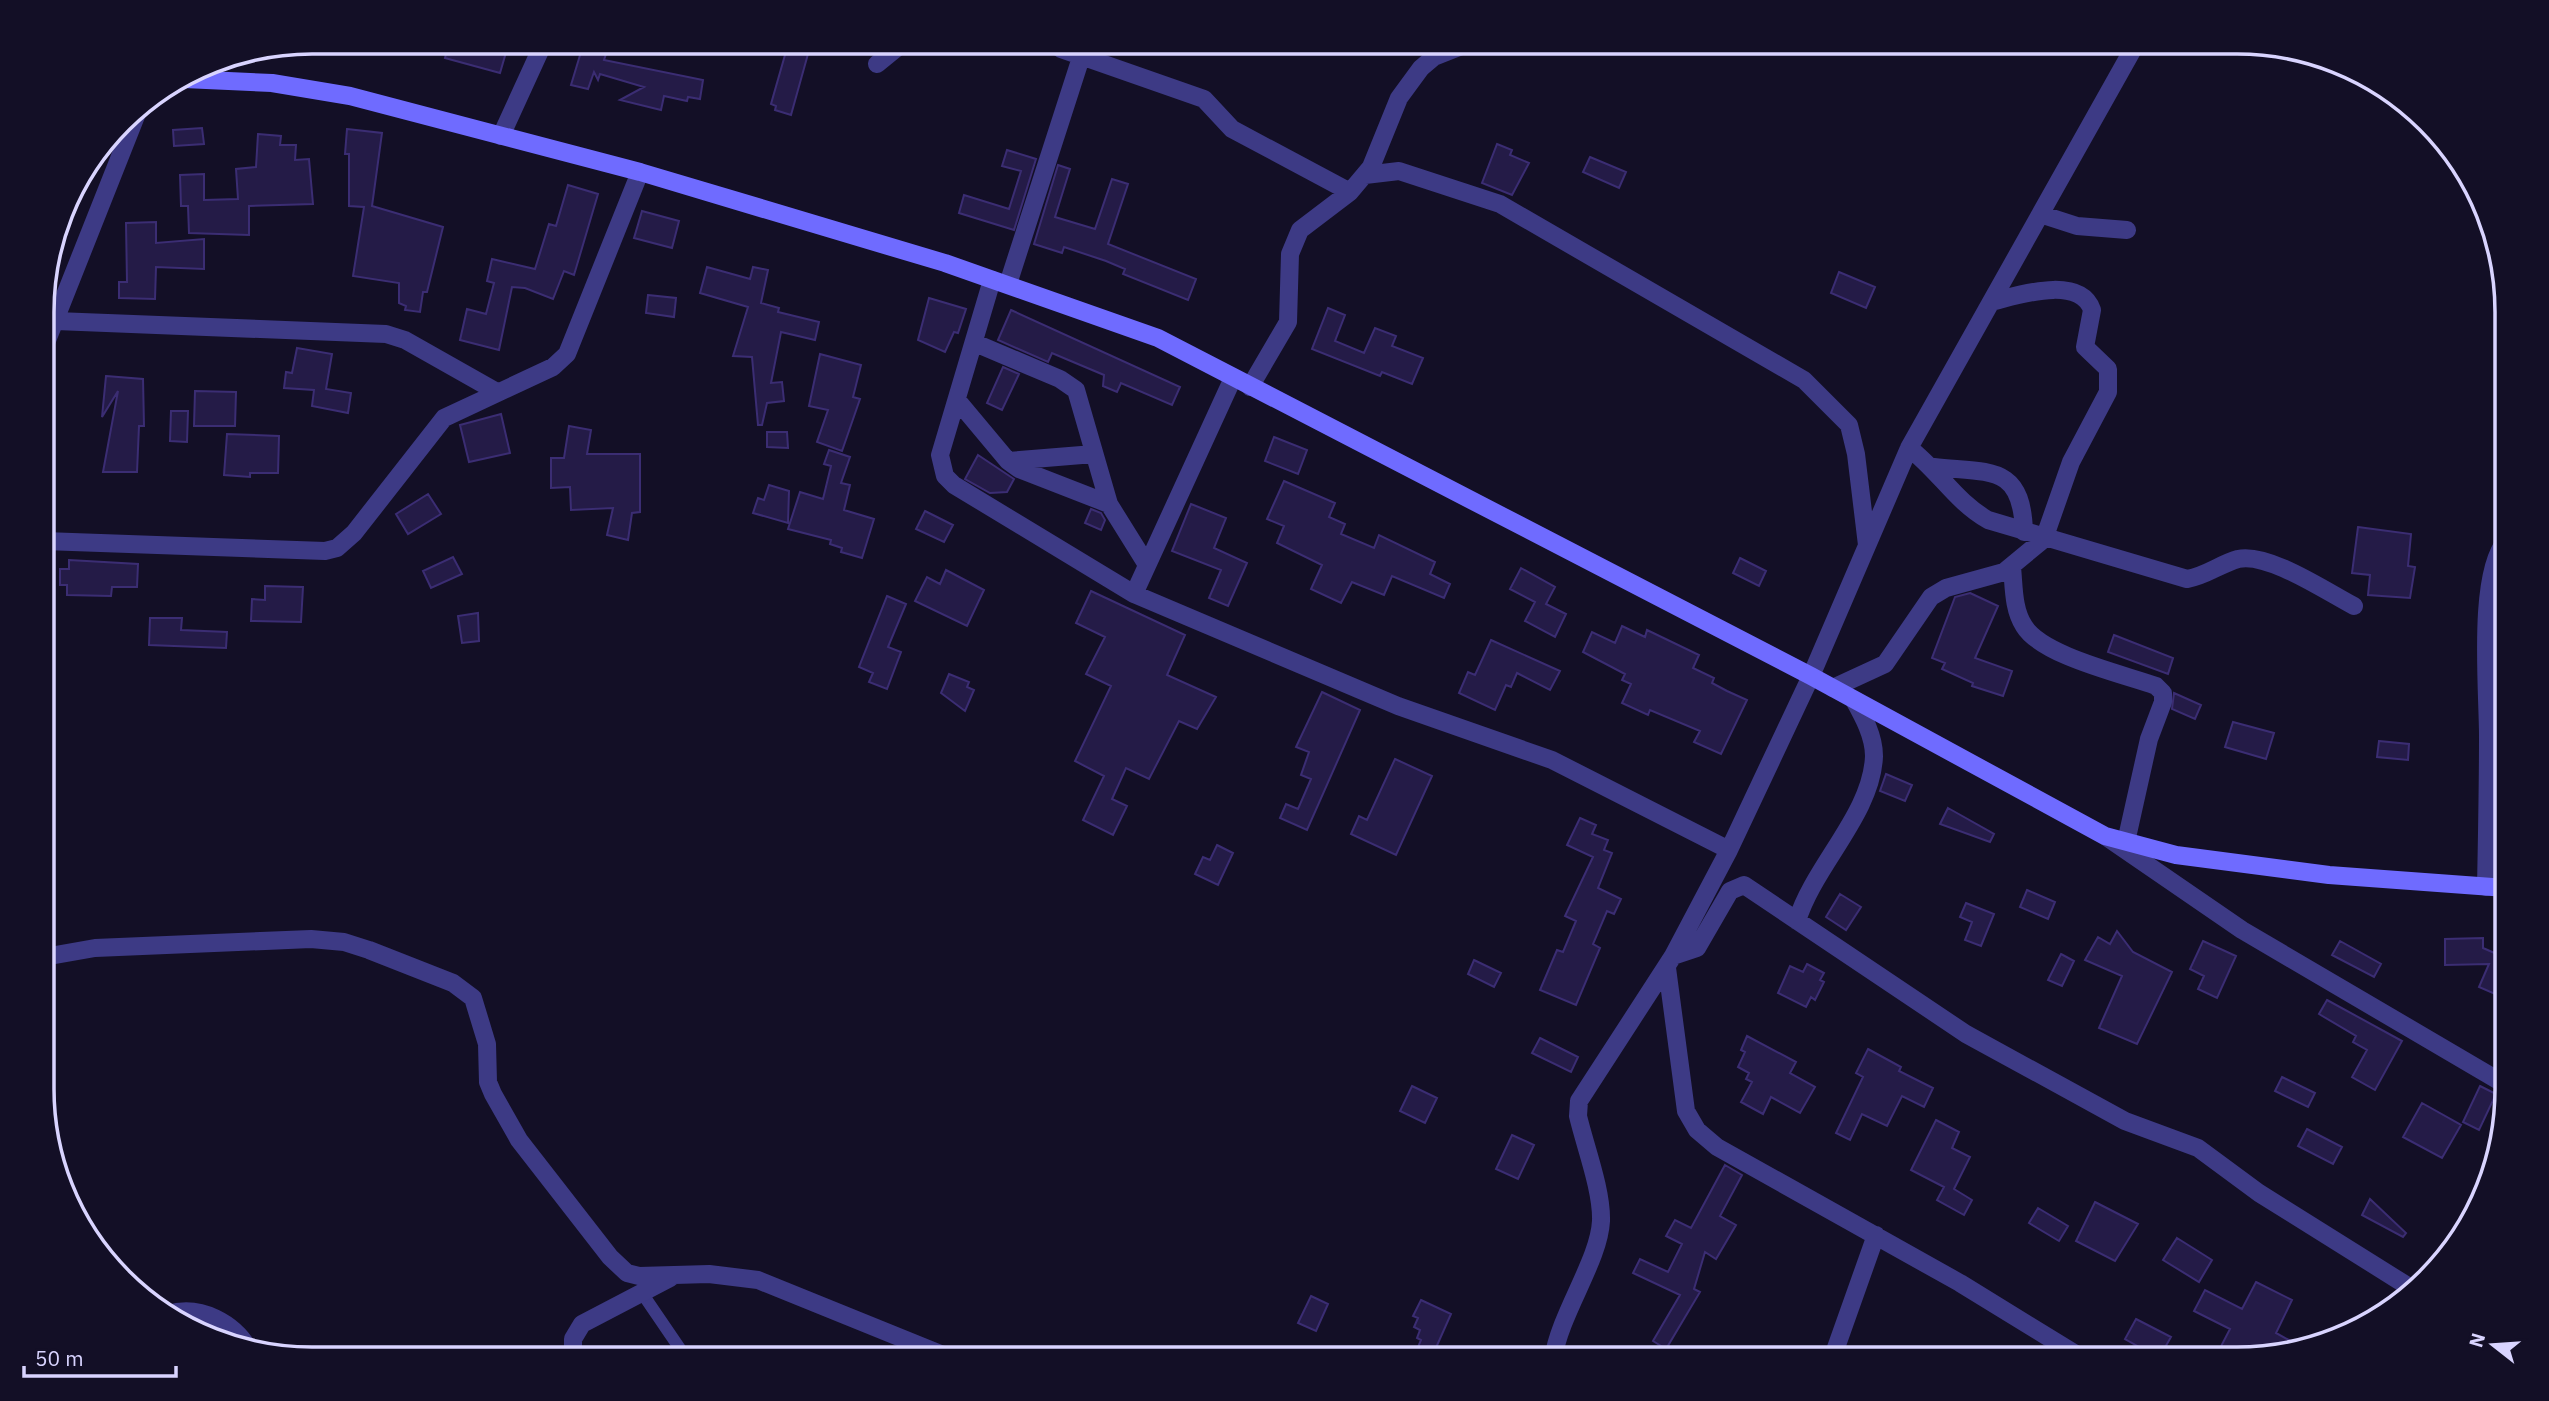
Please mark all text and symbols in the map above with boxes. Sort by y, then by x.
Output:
north arrow [2458,1310,2528,1380]
text: N [2463,1330,2490,1350]
scale bar [24,1334,177,1378]
text: 50 m [35,1344,84,1372]

